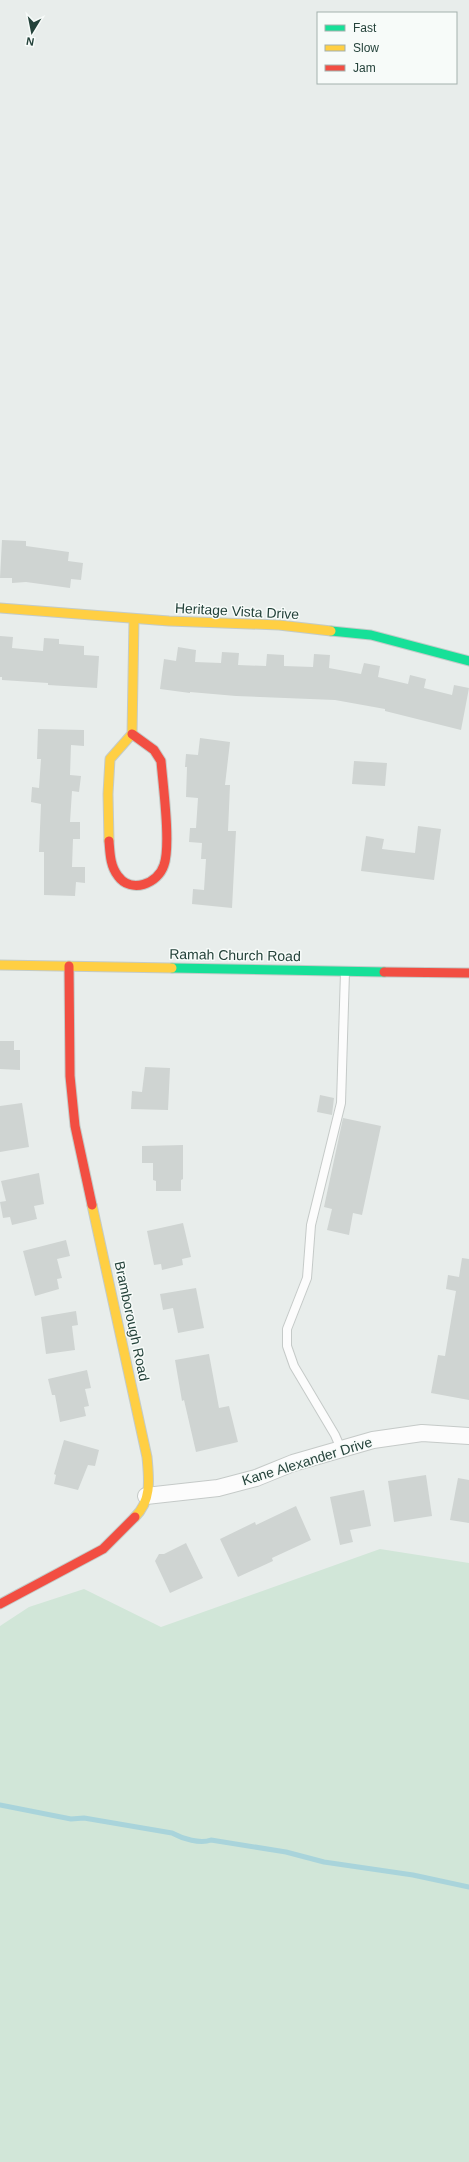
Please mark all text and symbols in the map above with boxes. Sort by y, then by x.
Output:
north arrow [12,12,52,52]
legend [317,12,457,84]
text: Fast [353,21,377,35]
text: N [25,35,35,48]
text: Slow [353,41,379,55]
text: Jam [353,61,376,75]
street label: Heritage Vista Drive [175,600,300,622]
street label: Ramah Church Road [169,946,301,964]
street label: Bramborough Road [111,1260,153,1382]
street label: Kane Alexander Drive [240,1433,374,1488]

